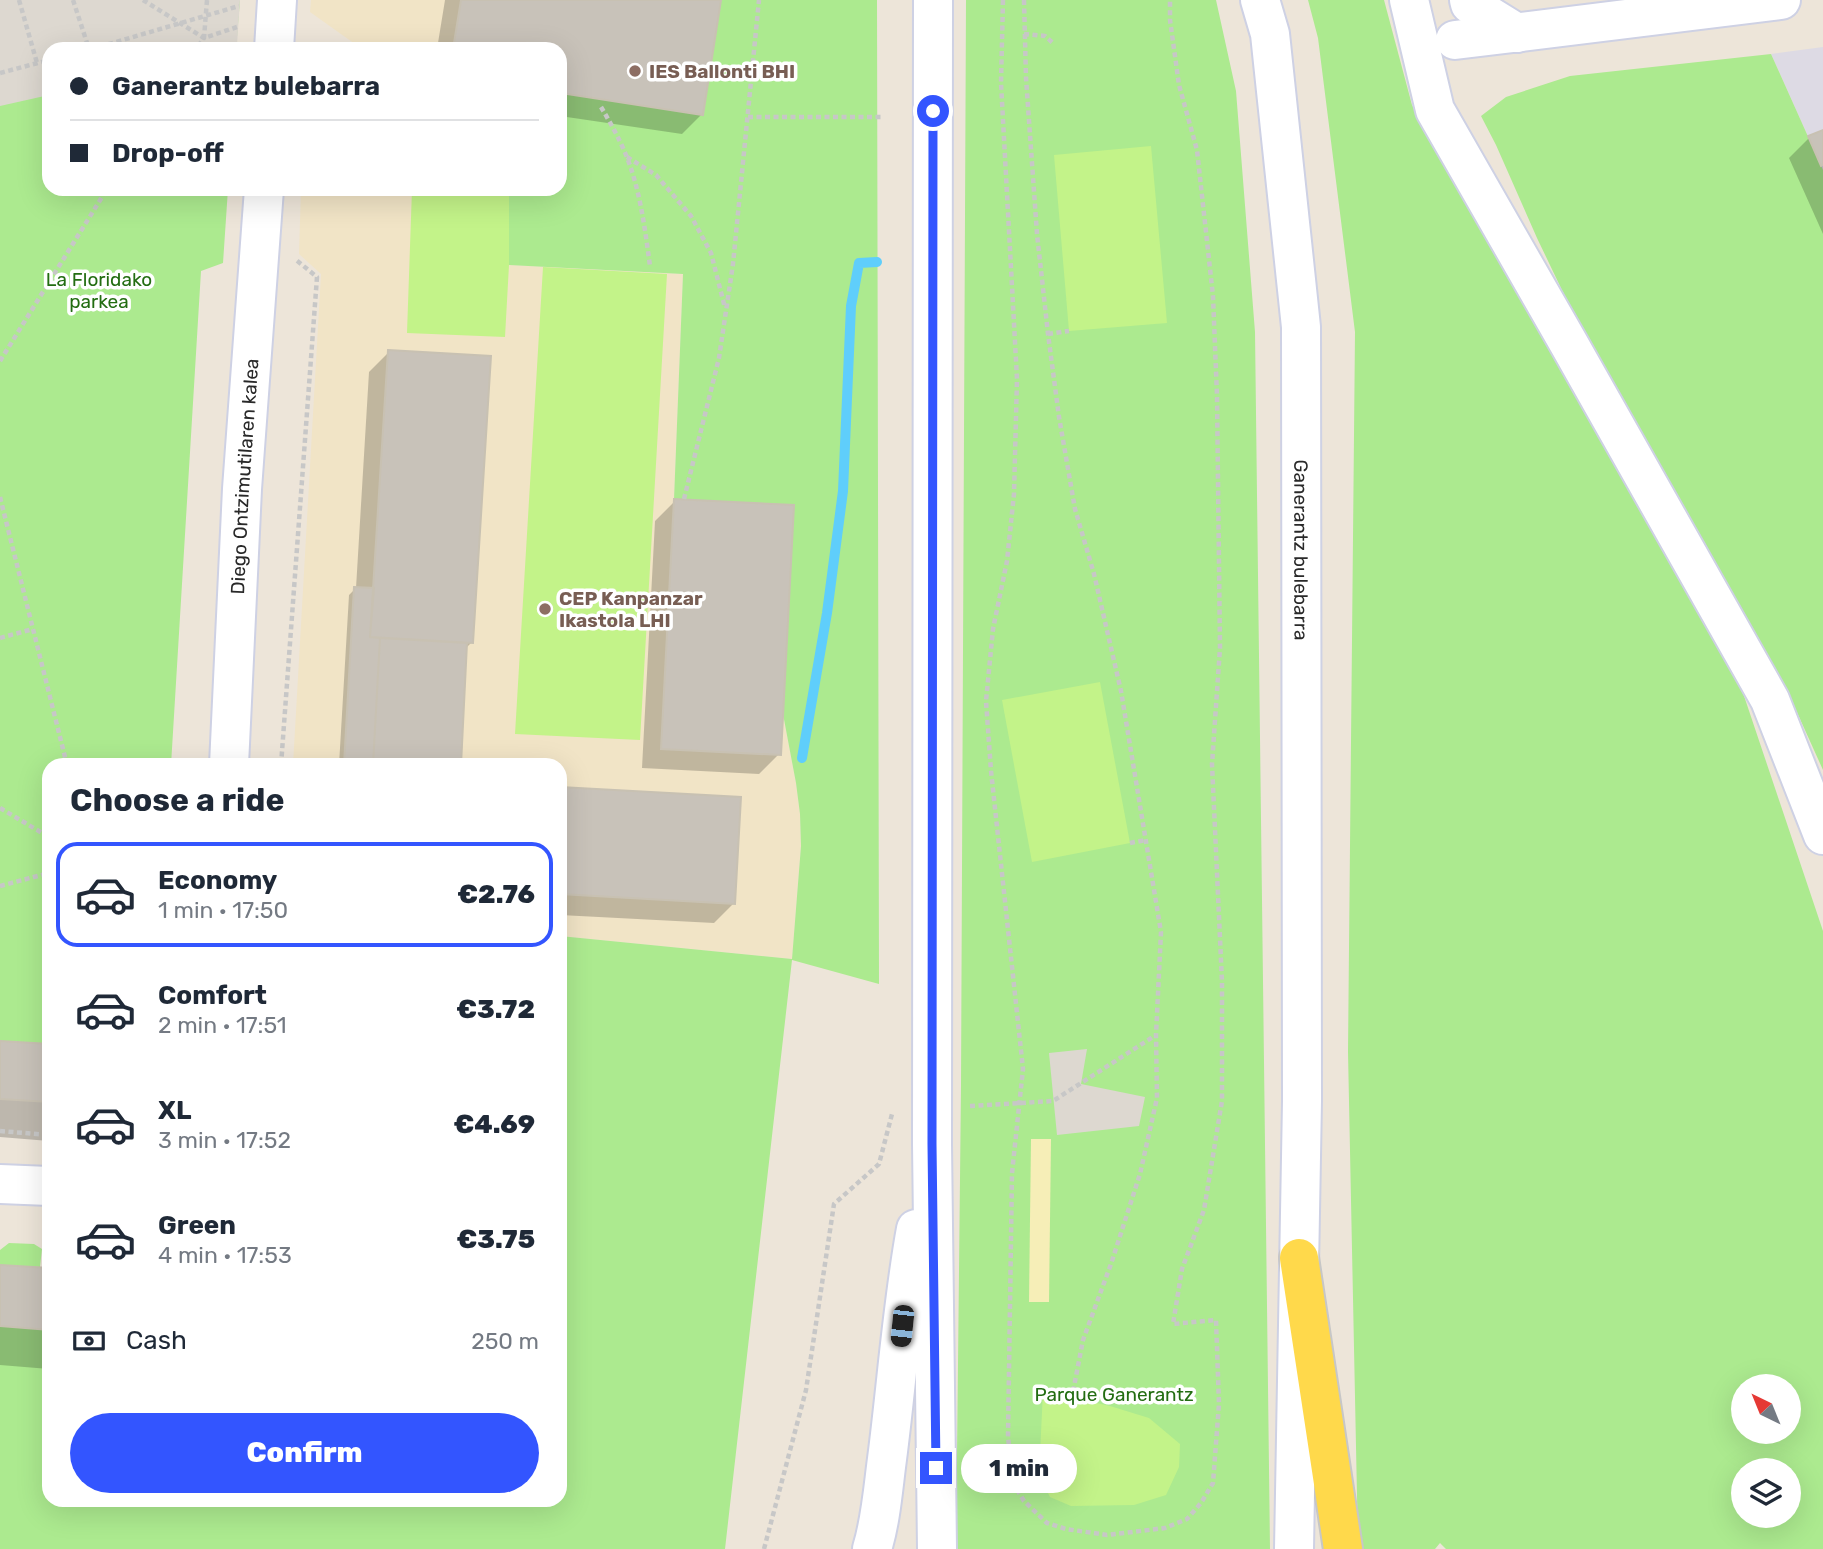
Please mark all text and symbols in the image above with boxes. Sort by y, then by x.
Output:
place label: IES Ballonti BHI [649,60,795,83]
marker: IES Ballonti BHI [627,63,643,79]
text: Ganerantz bulebarra [112,71,380,102]
route start [917,95,949,127]
text: Drop-off [112,138,224,169]
park label: La Floridako parkea [46,268,152,313]
street label: Diego Ontzimutilaren kalea [226,358,263,595]
street label: Ganerantz bulebarra [1290,459,1313,640]
place label: CEP Kanpanzar Ikastola LHI [559,587,703,632]
marker: CEP Kanpanzar Ikastola LHI [537,601,553,617]
text: Choose a ride [70,781,284,819]
icon: car [74,863,137,926]
text: Economy [158,865,277,896]
text: €2.76 [457,879,535,910]
text: 1 min · 17:50 [158,896,288,924]
icon: car [74,978,137,1041]
text: Comfort [158,980,267,1011]
text: €3.72 [456,994,535,1025]
text: 2 min · 17:51 [158,1011,287,1039]
icon: car [74,1093,137,1156]
text: XL [158,1095,191,1126]
text: €4.69 [453,1109,535,1140]
text: 3 min · 17:52 [158,1126,291,1154]
icon: car [74,1208,137,1271]
text: Green [158,1210,236,1241]
text: €3.75 [456,1224,535,1255]
text: 4 min · 17:53 [158,1241,292,1269]
car [890,1304,915,1348]
icon: cash [70,1322,108,1360]
text: Cash [126,1325,187,1356]
text: 250 m [471,1327,539,1355]
north arrow [1731,1374,1801,1444]
map controls [1731,1374,1801,1528]
park label: Parque Ganerantz [1034,1383,1194,1406]
button: Confirm [70,1413,539,1493]
callout: 1 min [960,1444,1076,1492]
route end [920,1452,952,1484]
text: 1 min [989,1454,1049,1482]
button: layers [1731,1458,1801,1528]

